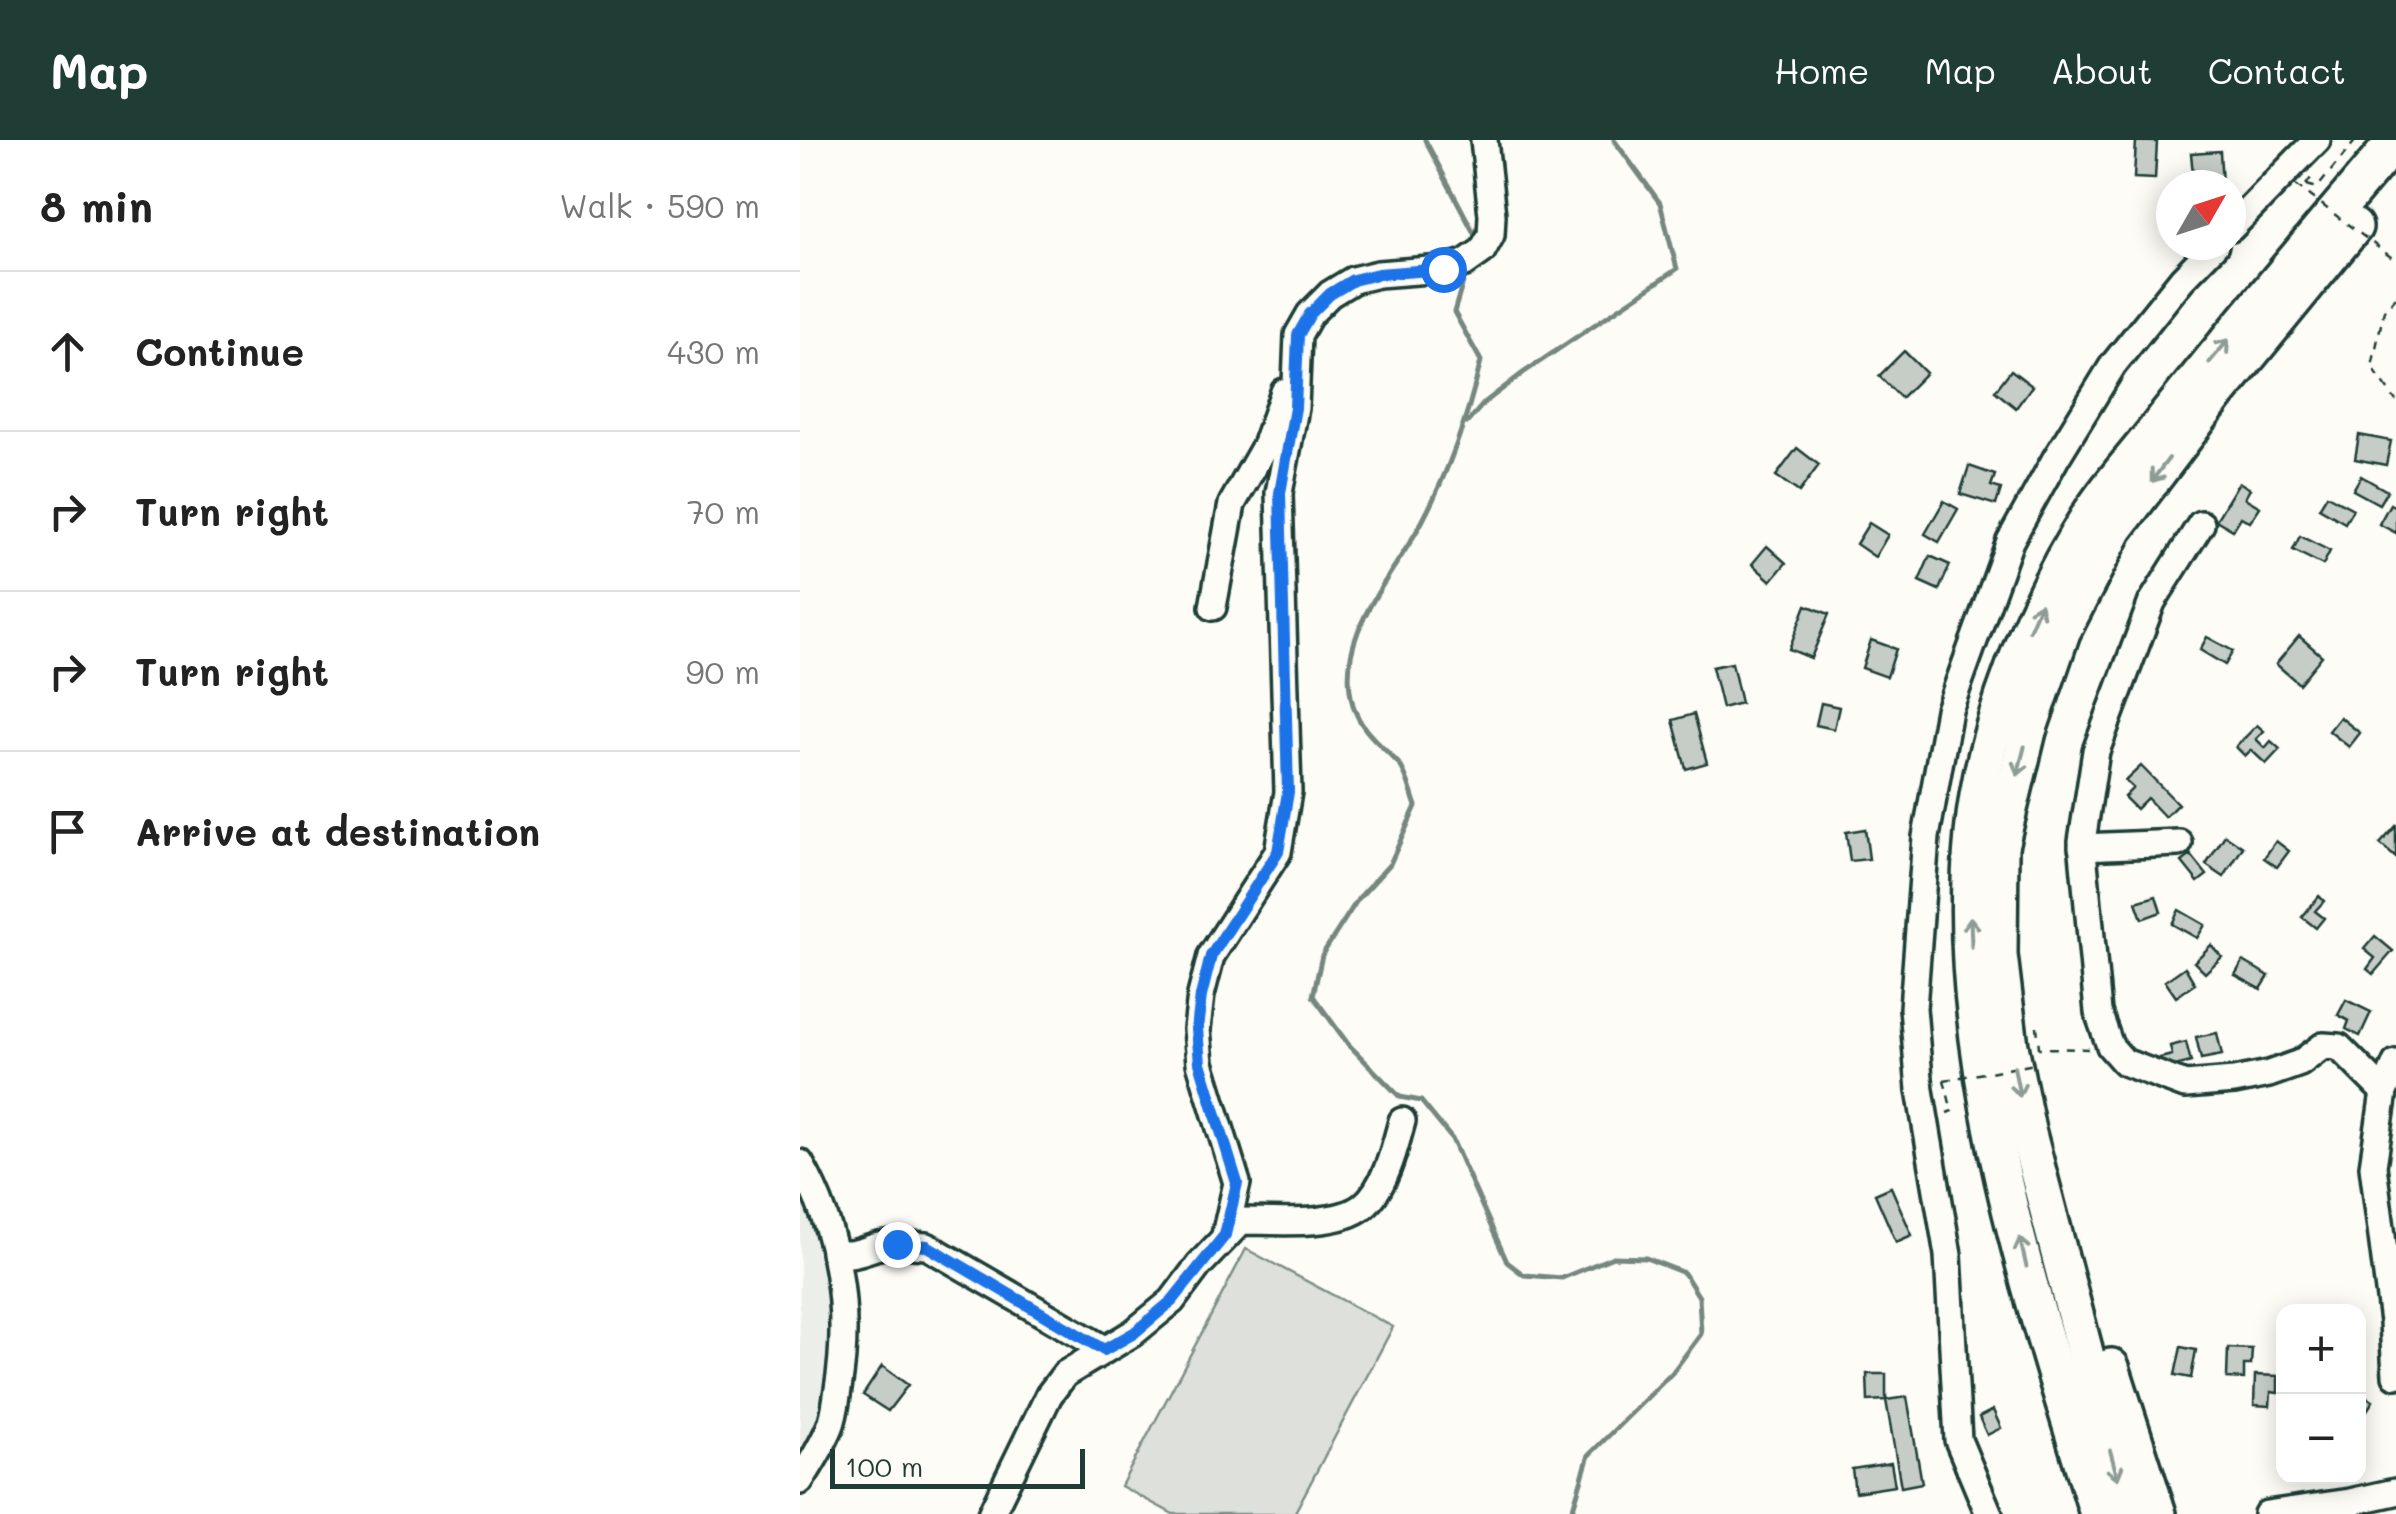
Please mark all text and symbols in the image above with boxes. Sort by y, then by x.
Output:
text: Map [50,39,149,101]
text: Home [1774,47,1870,93]
text: Map [1925,47,1996,93]
text: About [2051,47,2153,93]
text: Contact [2208,47,2346,93]
north arrow [2156,170,2246,260]
text: 8 min [40,178,153,233]
text: Walk · 590 m [559,184,760,226]
route start [1421,247,1467,293]
icon: ahead [40,324,95,379]
text: Continue [135,326,304,376]
text: 430 m [667,330,760,372]
one-way arrow [2208,338,2230,364]
one-way arrow [2149,457,2171,483]
icon: right [40,484,95,539]
text: Turn right [135,486,329,536]
text: 70 m [687,490,760,532]
one-way arrow [2027,602,2045,633]
icon: right [40,644,95,699]
text: Turn right [135,646,329,696]
text: 90 m [686,650,760,692]
one-way arrow [2011,744,2029,776]
icon: arrive [40,804,95,859]
text: Arrive at destination [135,806,540,856]
one-way arrow [1961,917,1980,949]
one-way arrow [2009,1065,2028,1097]
route end [875,1222,921,1268]
one-way arrow [2013,1237,2031,1269]
map controls [2276,1304,2366,1484]
button: + [2276,1304,2366,1394]
button: − [2276,1394,2366,1484]
scale bar [830,1444,1085,1488]
text: 100 m [845,1448,923,1484]
one-way arrow [2106,1449,2125,1480]

